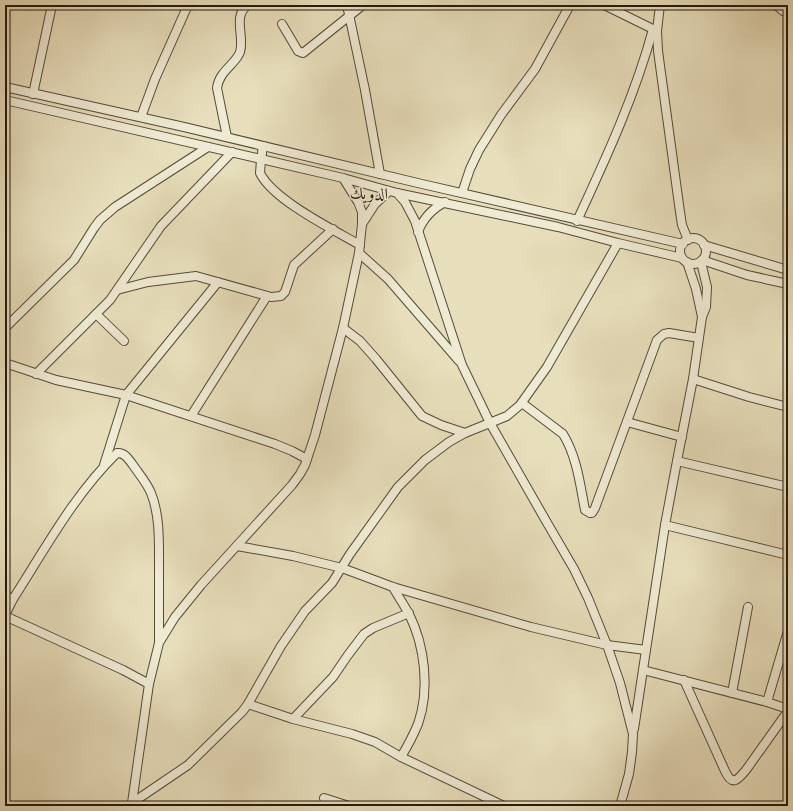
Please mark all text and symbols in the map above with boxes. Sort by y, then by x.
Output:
district label: الدويك [350,186,388,204]

